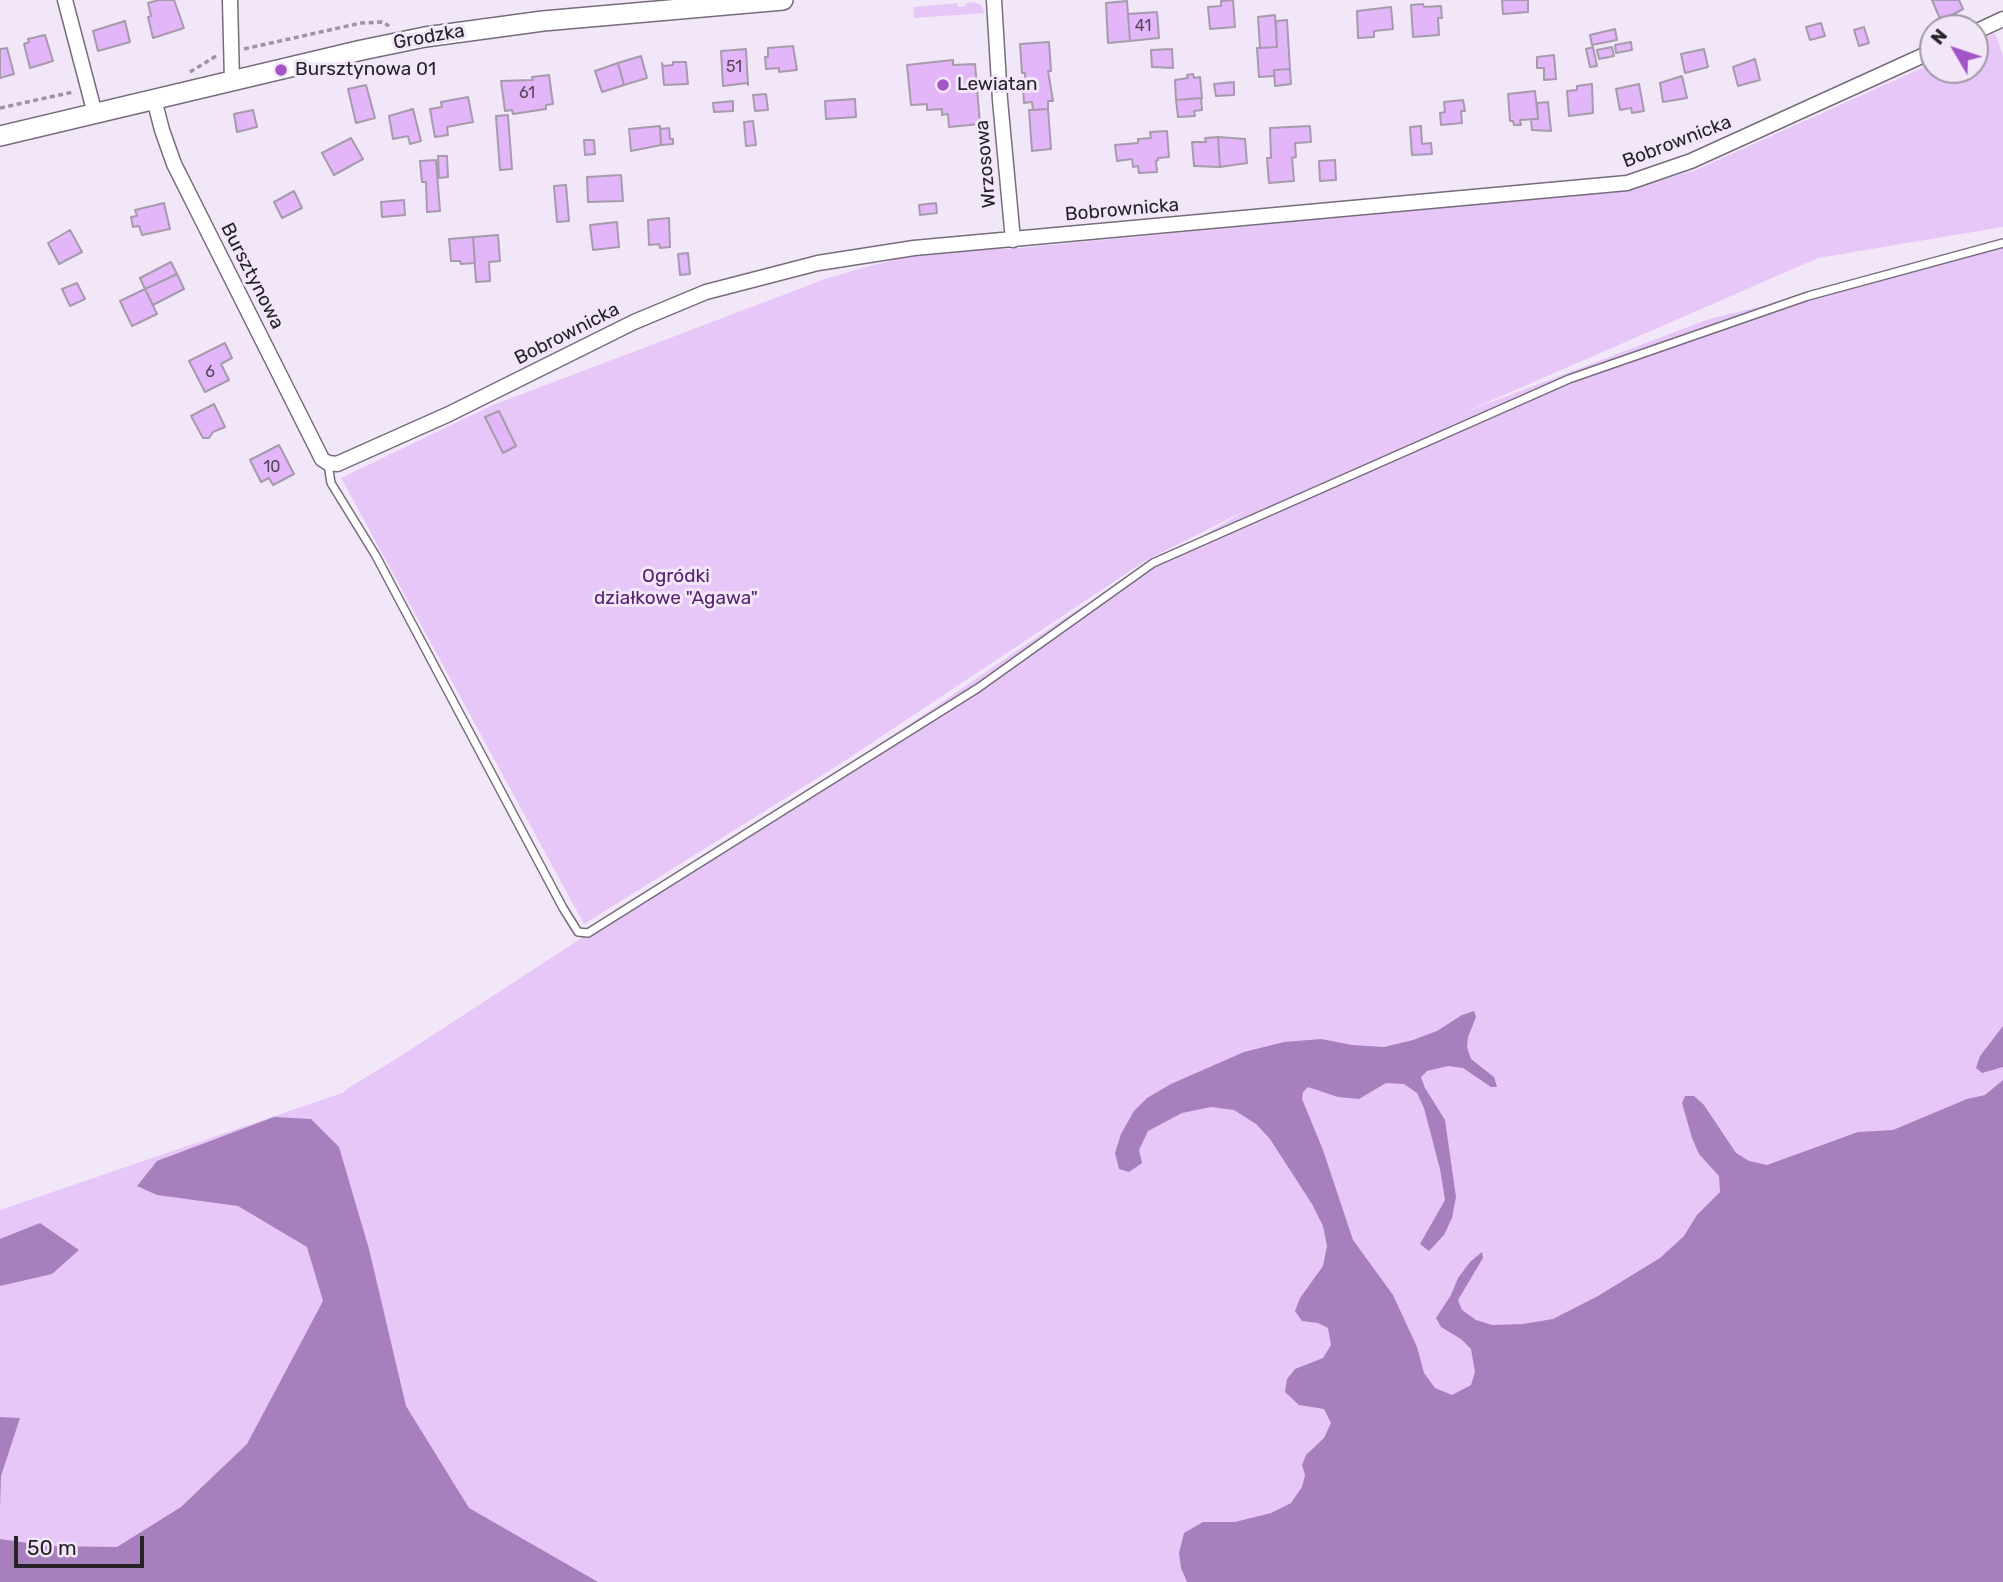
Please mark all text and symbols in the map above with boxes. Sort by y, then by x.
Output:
north arrow [1919,14,1989,84]
house number: 41 [1135,16,1151,36]
street label: Grodzka [392,20,466,54]
text: N [1926,24,1952,49]
house number: 51 [726,57,742,77]
place label: Bursztynowa 01 [295,59,436,81]
marker: Bursztynowa 01 [273,62,289,78]
place label: Lewiatan [957,74,1038,96]
marker: Lewiatan [935,77,951,93]
house number: 61 [519,83,535,103]
street label: Bobrownicka [1619,111,1735,173]
street label: Wrzosowa [971,119,1001,209]
street label: Bobrownicka [1064,194,1180,226]
street label: Bursztynowa [215,219,289,333]
street label: Bobrownicka [511,298,623,370]
house number: 6 [205,362,215,382]
house number: 10 [263,457,281,477]
park label: Ogródki działkowe "Agawa" [594,566,758,610]
scale bar [18,1522,147,1566]
text: 50 m [27,1535,77,1560]

